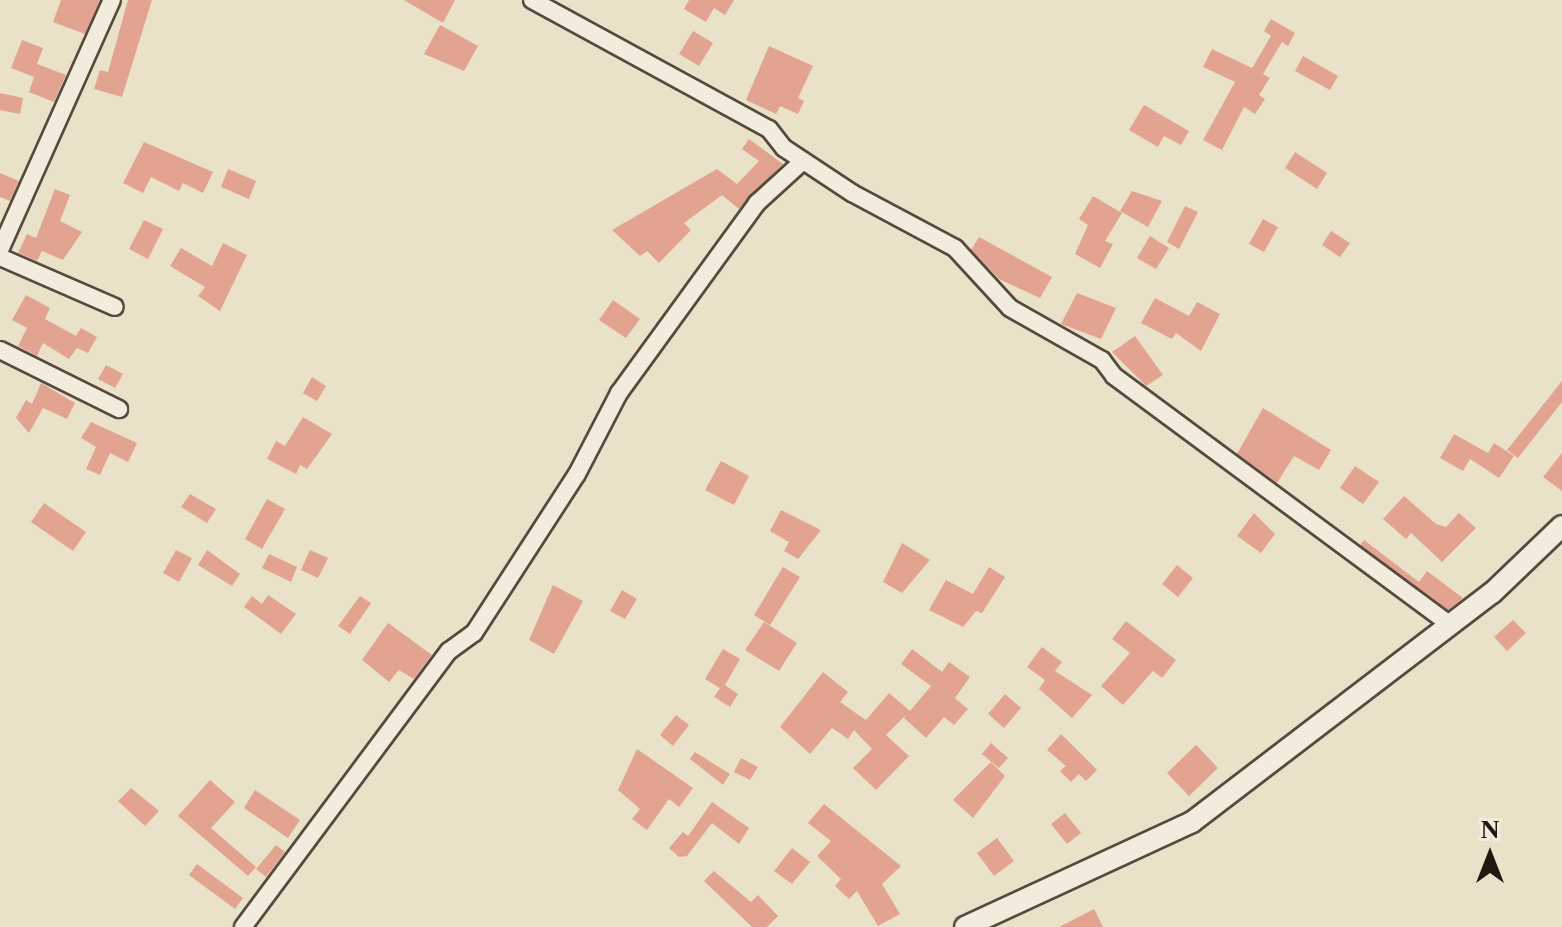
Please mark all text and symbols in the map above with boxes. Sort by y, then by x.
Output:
north arrow [1450,815,1530,895]
text: N [1480,817,1500,844]

